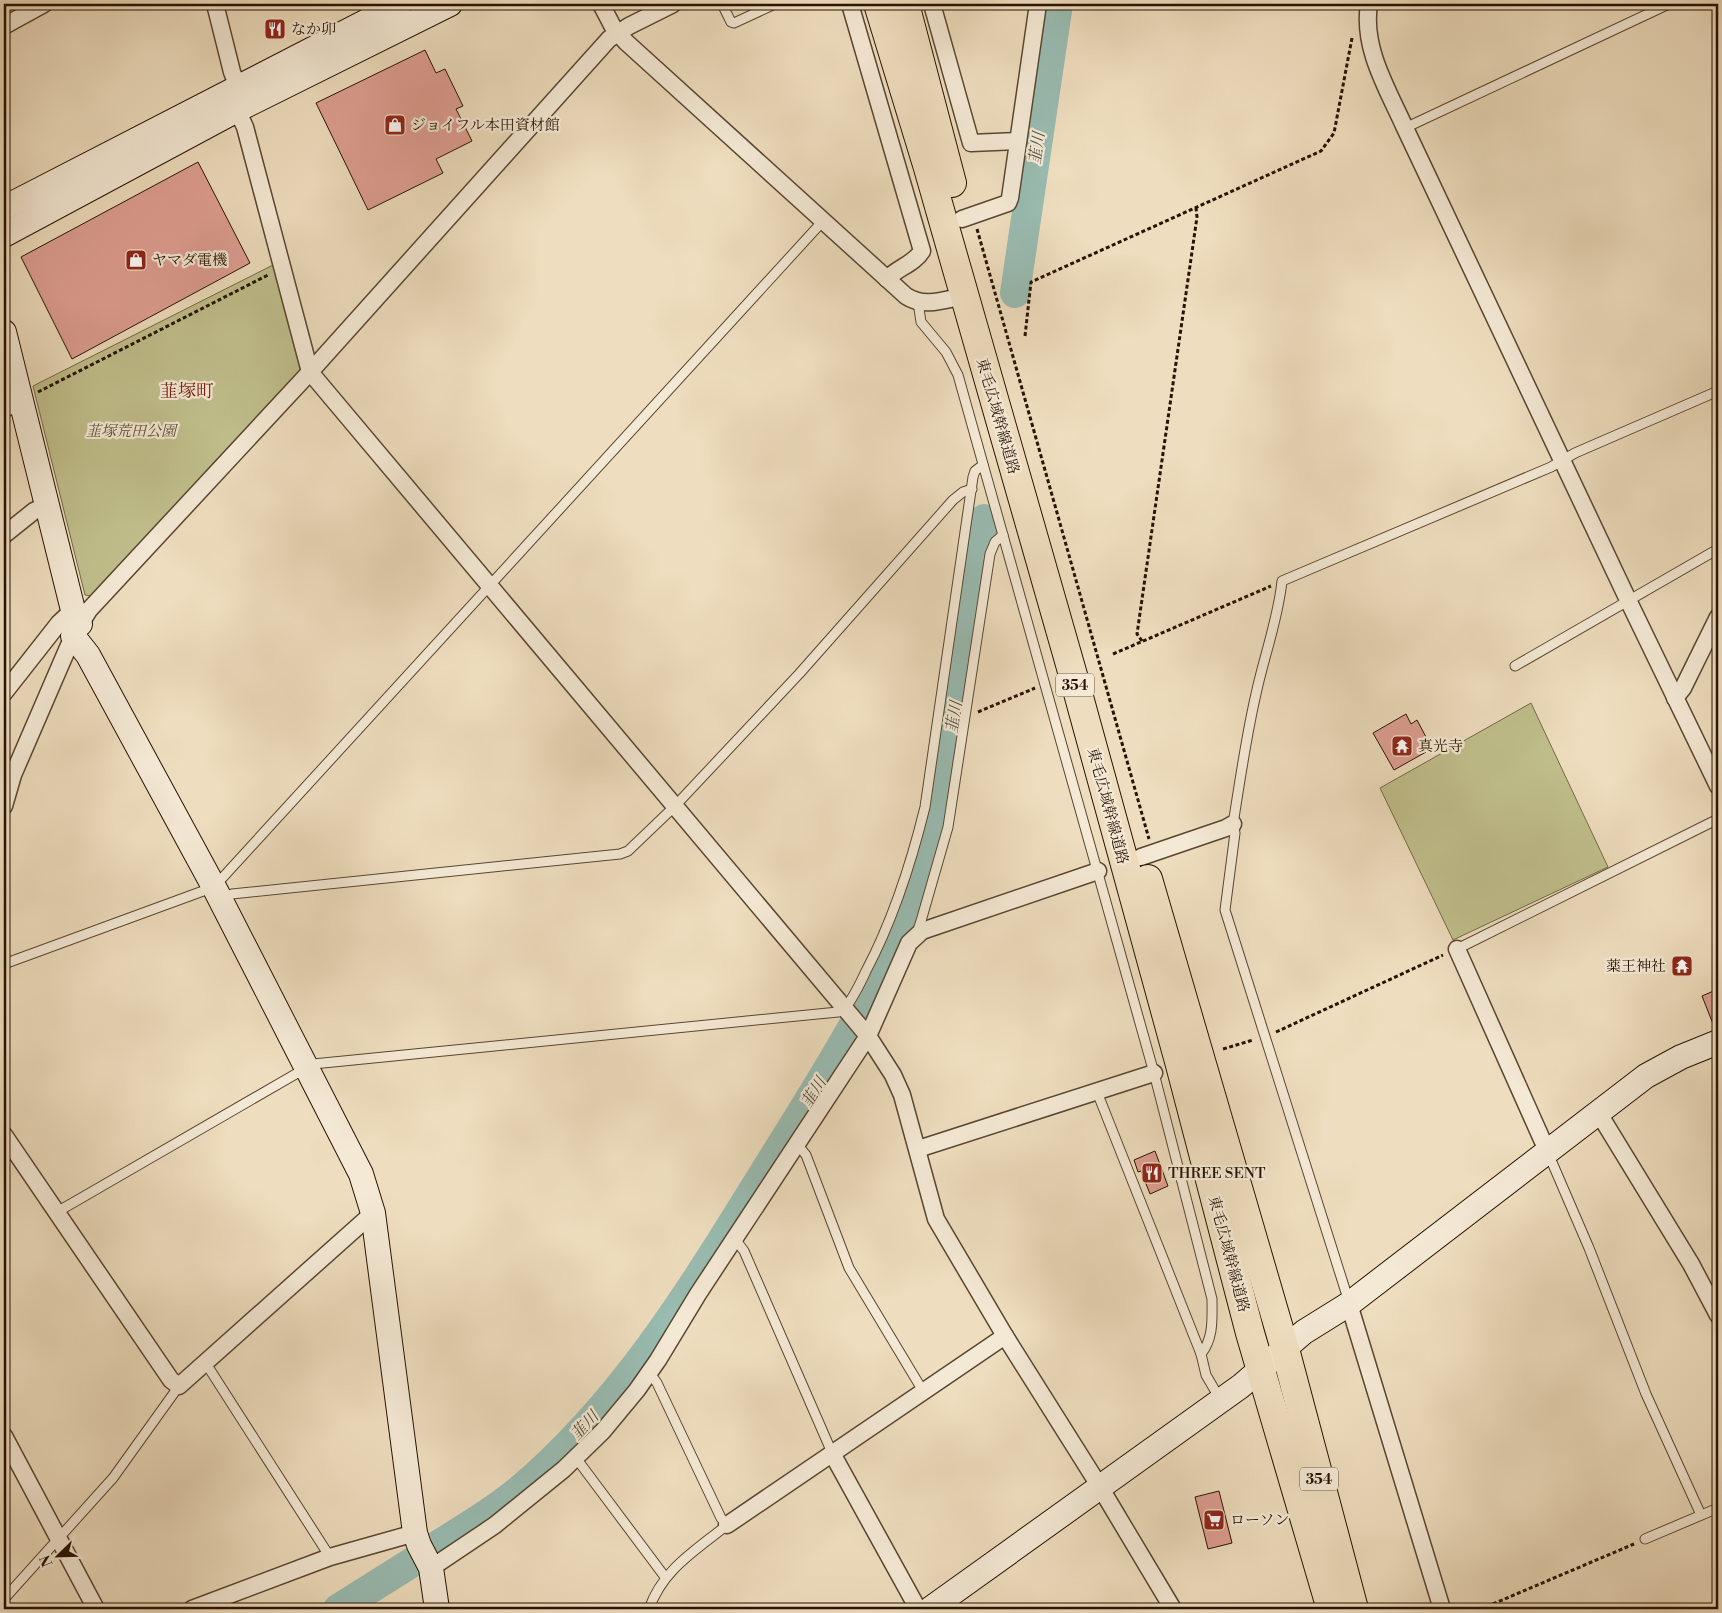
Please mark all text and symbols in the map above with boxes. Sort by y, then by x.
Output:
restaurant icon: なか卯 [263,17,287,41]
place label: なか卯 [291,20,336,39]
shop icon: ジョイフル本田資材館 [383,113,407,137]
place label: ジョイフル本田資材館 [411,116,560,135]
water label: 韮川 [1025,129,1049,165]
shop icon: ヤマダ電機 [124,248,148,272]
place label: ヤマダ電機 [152,251,227,270]
street label: 東毛広域幹線道路 [972,356,1023,476]
district label: 韮塚町 [160,380,214,403]
park label: 韮塚荒田公園 [86,422,179,441]
road number: 354 [1056,674,1094,696]
water label: 韮川 [942,698,967,735]
temple icon: 真光寺 [1390,734,1414,758]
place label: 真光寺 [1418,737,1463,756]
street label: 東毛広域幹線道路 [1083,746,1132,867]
temple icon: 薬王神社 [1670,954,1694,978]
place label: 薬王神社 [1606,957,1666,976]
water label: 韮川 [797,1072,832,1111]
restaurant icon: THREE SENT [1140,1161,1164,1185]
place label: THREE SENT [1168,1164,1266,1183]
street label: 東毛広域幹線道路 [1204,1194,1253,1315]
water label: 韮川 [567,1406,604,1444]
road number: 354 [1300,1468,1338,1490]
supermarket icon: ローソン [1202,1508,1226,1532]
place label: ローソン [1230,1511,1289,1530]
north arrow [32,1530,82,1580]
text: N [37,1552,57,1569]

